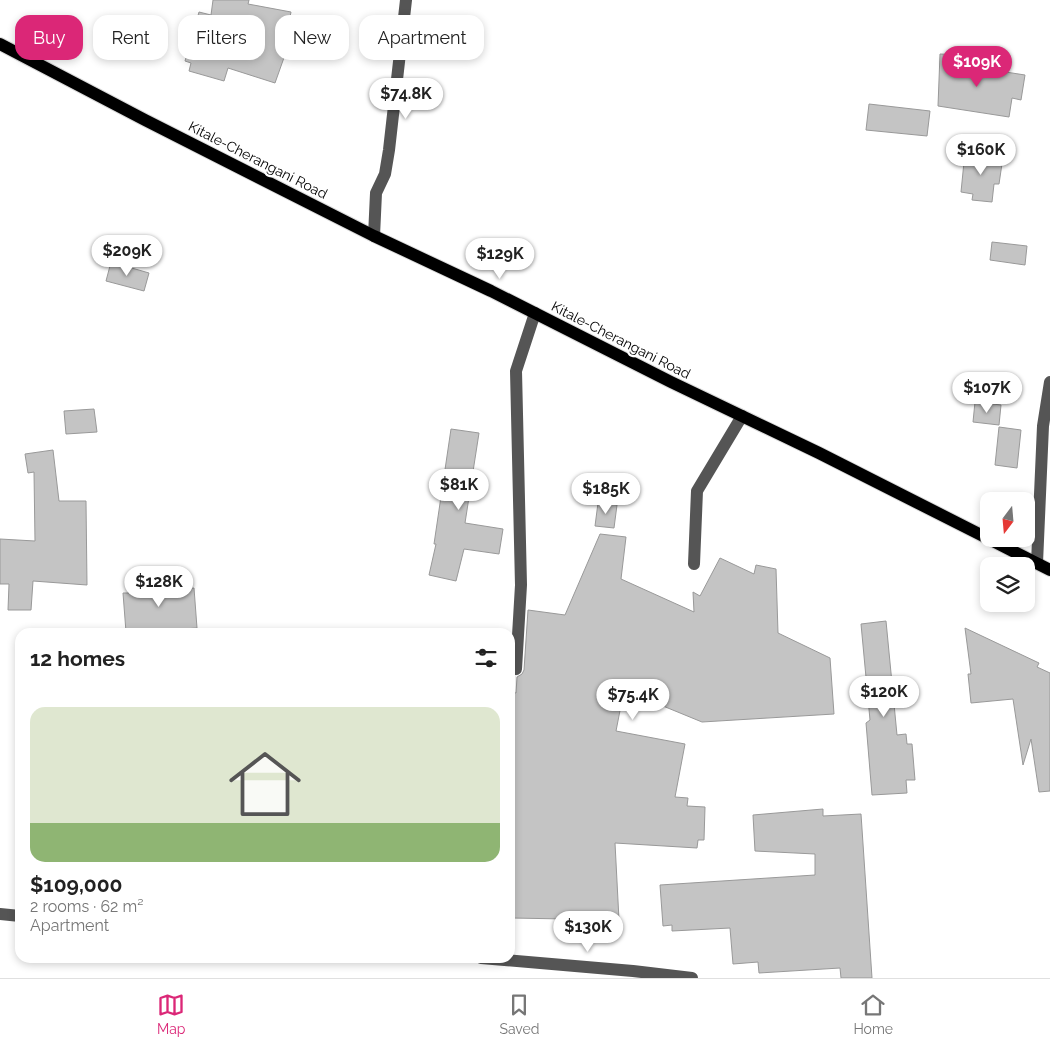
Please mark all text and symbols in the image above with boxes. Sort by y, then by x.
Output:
chip: Buy [15,15,83,60]
chip: Rent [93,15,168,60]
chip: Filters [178,15,265,60]
chip: New [275,15,349,60]
chip: Apartment [359,15,484,60]
pin: $109K [942,46,1012,88]
text: $109K [953,52,1001,71]
pin: $74.8K [365,78,447,120]
text: $74.8K [380,84,432,103]
street label: Kitale-Cherangani Road [186,118,330,202]
pin: $160K [946,134,1016,176]
text: $160K [957,140,1005,159]
pin: $209K [92,234,162,277]
pin: $129K [465,238,535,280]
text: $209K [102,241,152,260]
text: $129K [476,244,524,263]
street label: Kitale-Cherangani Road [549,298,693,382]
pin: $107K [952,372,1022,414]
text: $107K [963,378,1011,397]
pin: $81K [429,468,489,511]
pin: $185K [571,472,641,515]
text: $81K [440,475,478,494]
text: $185K [582,479,630,498]
north arrow [980,492,1035,548]
map controls [980,492,1035,612]
button: layers [980,557,1035,612]
pin: $128K [124,566,194,608]
text: $128K [135,572,183,591]
icon: filters [472,644,500,672]
text: 12 homes [30,646,125,671]
pin: $120K [849,676,919,718]
pin: $75.4K [592,678,674,721]
text: $120K [860,682,908,701]
text: $75.4K [607,685,659,704]
icon: home [220,739,310,829]
text: $109,000 [30,872,123,897]
text: 2 rooms · 62 m² [30,897,143,916]
pin: $130K [553,910,623,953]
text: Apartment [30,916,109,935]
text: $130K [564,917,612,936]
tab: Map [157,991,185,1037]
tab: Saved [499,991,539,1037]
tab: Home [853,991,893,1037]

